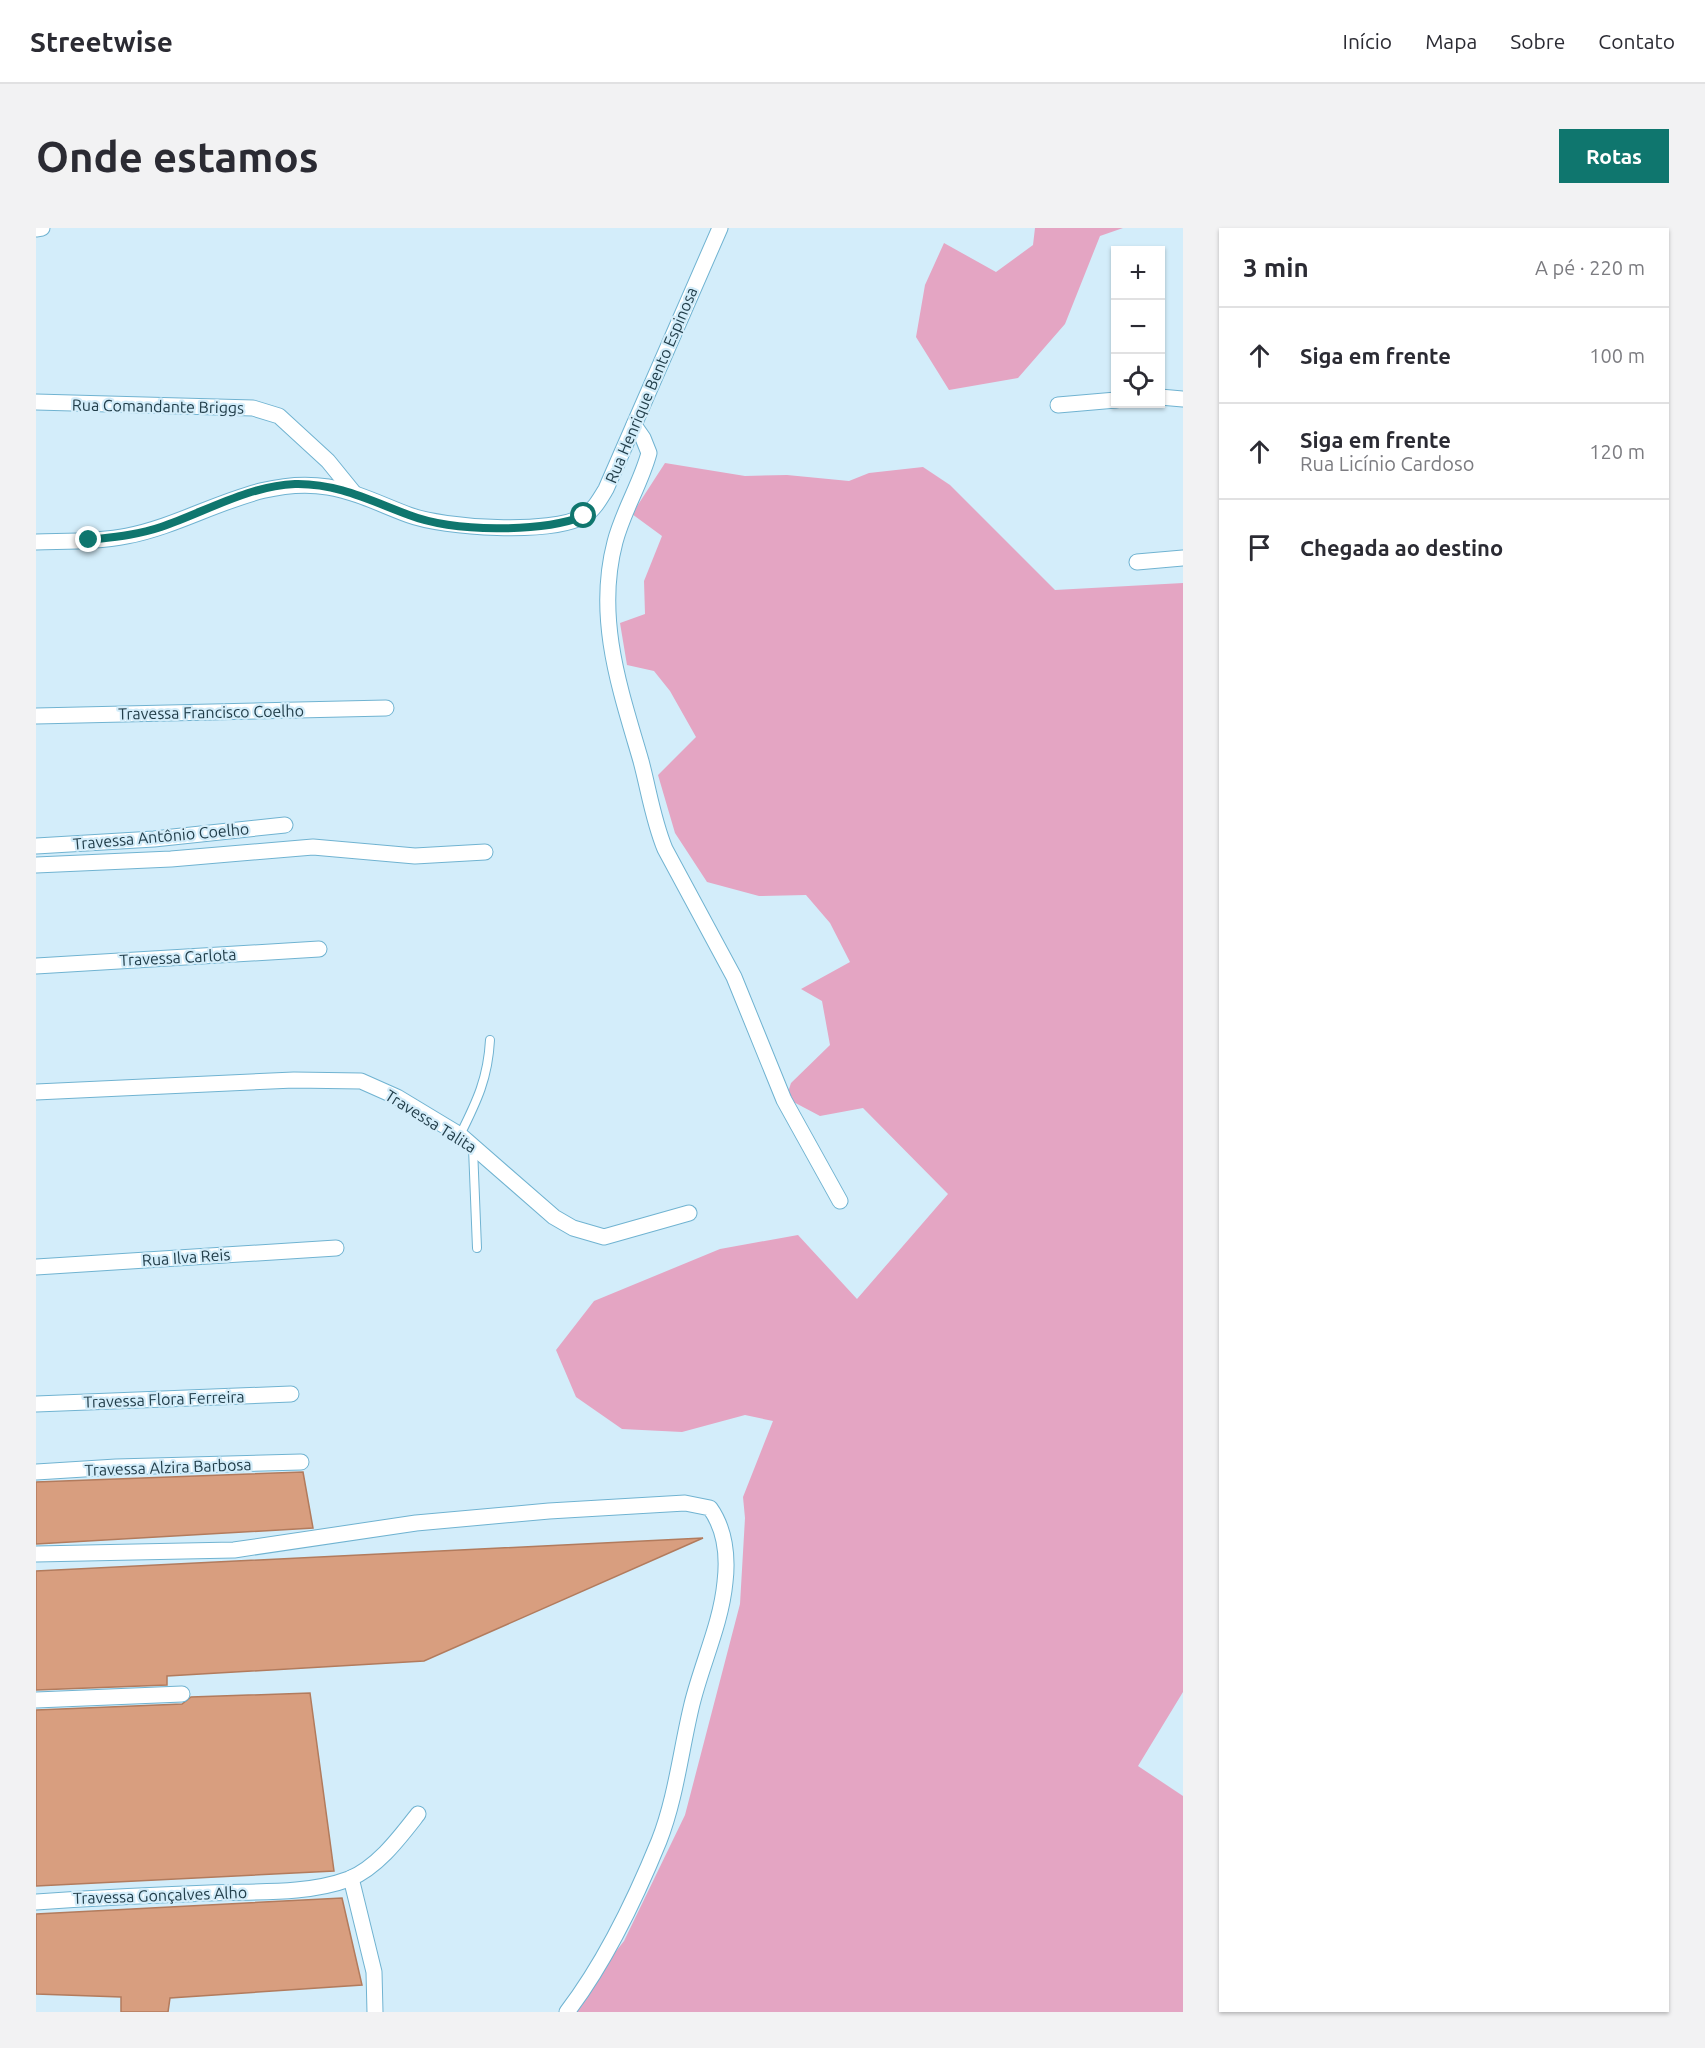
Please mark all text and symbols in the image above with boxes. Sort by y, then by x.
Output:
text: Streetwise [30,26,173,57]
text: Início [1343,29,1392,53]
text: Mapa [1425,29,1477,53]
text: Sobre [1510,29,1565,53]
text: Contato [1598,29,1675,53]
button: Rotas [1559,129,1669,183]
text: Onde estamos [36,133,319,180]
map controls [1111,246,1165,408]
button: + [1111,246,1165,300]
text: 3 min [1243,253,1309,282]
text: A pé · 220 m [1535,256,1645,279]
street label: Rua Henrique Bento Espinosa [601,284,701,486]
button: − [1111,300,1165,354]
icon: ahead [1243,339,1276,372]
text: Siga em frente [1300,343,1451,368]
text: 100 m [1589,344,1645,367]
button: locate [1111,354,1165,408]
street label: Rua Comandante Briggs [72,395,244,417]
text: Siga em frente [1300,427,1451,452]
icon: ahead [1243,435,1276,468]
text: 120 m [1589,440,1645,463]
text: Rua Licínio Cardoso [1300,452,1474,475]
route start [570,502,596,528]
route end [75,526,101,552]
icon: arrive [1243,531,1276,564]
text: Chegada ao destino [1300,535,1503,560]
street label: Travessa Francisco Coelho [118,701,304,723]
street label: Travessa Antônio Coelho [72,819,250,853]
street label: Travessa Carlota [119,945,237,969]
street label: Travessa Talita [382,1086,480,1156]
street label: Rua Ilva Reis [141,1245,231,1269]
street label: Travessa Flora Ferreira [83,1387,245,1411]
street label: Travessa Alzira Barbosa [84,1455,252,1479]
street label: Travessa Gonçalves Alho [73,1883,247,1907]

